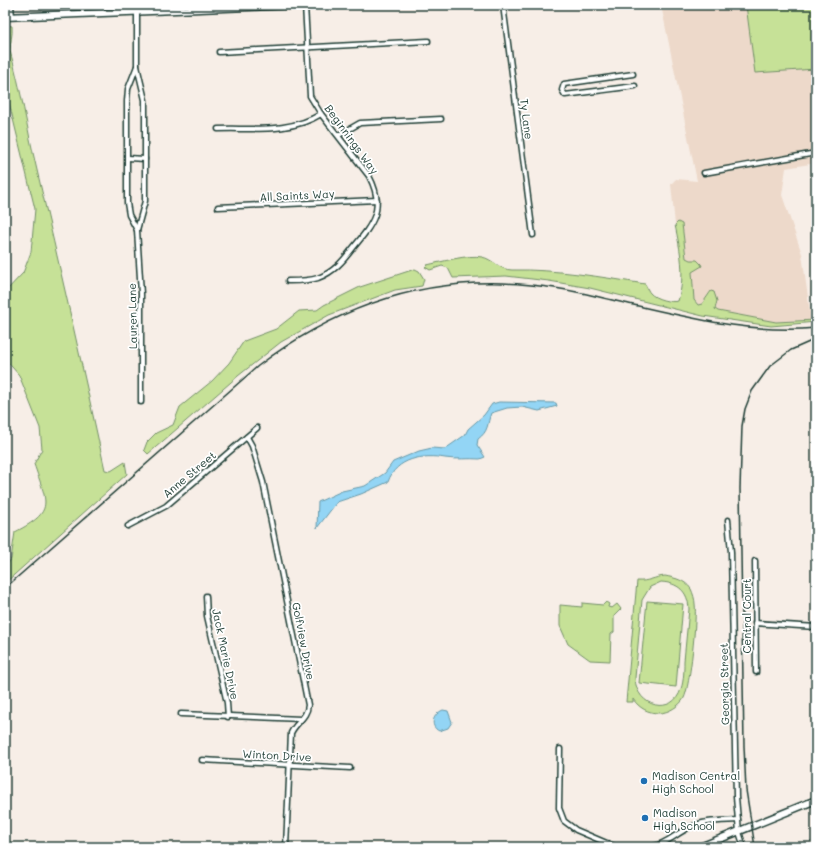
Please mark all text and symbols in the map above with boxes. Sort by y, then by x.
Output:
street label: Ty Lane [517,98,537,140]
street label: Beginnings Way [322,101,382,177]
street label: All Saints Way [259,186,335,204]
street label: Lauren Lane [124,283,140,349]
street label: Anne Street [159,447,219,501]
street label: Central Court [739,578,754,654]
street label: Golfview Drive [289,601,319,681]
street label: Jack Marie Drive [209,607,243,701]
street label: Georgia Street [716,643,732,725]
street label: Winton Drive [242,746,312,764]
place label: Madison Central High School [652,768,740,796]
marker: Madison Central High School [639,776,649,786]
place label: Madison High School [653,805,715,833]
marker: Madison High School [640,813,650,823]

